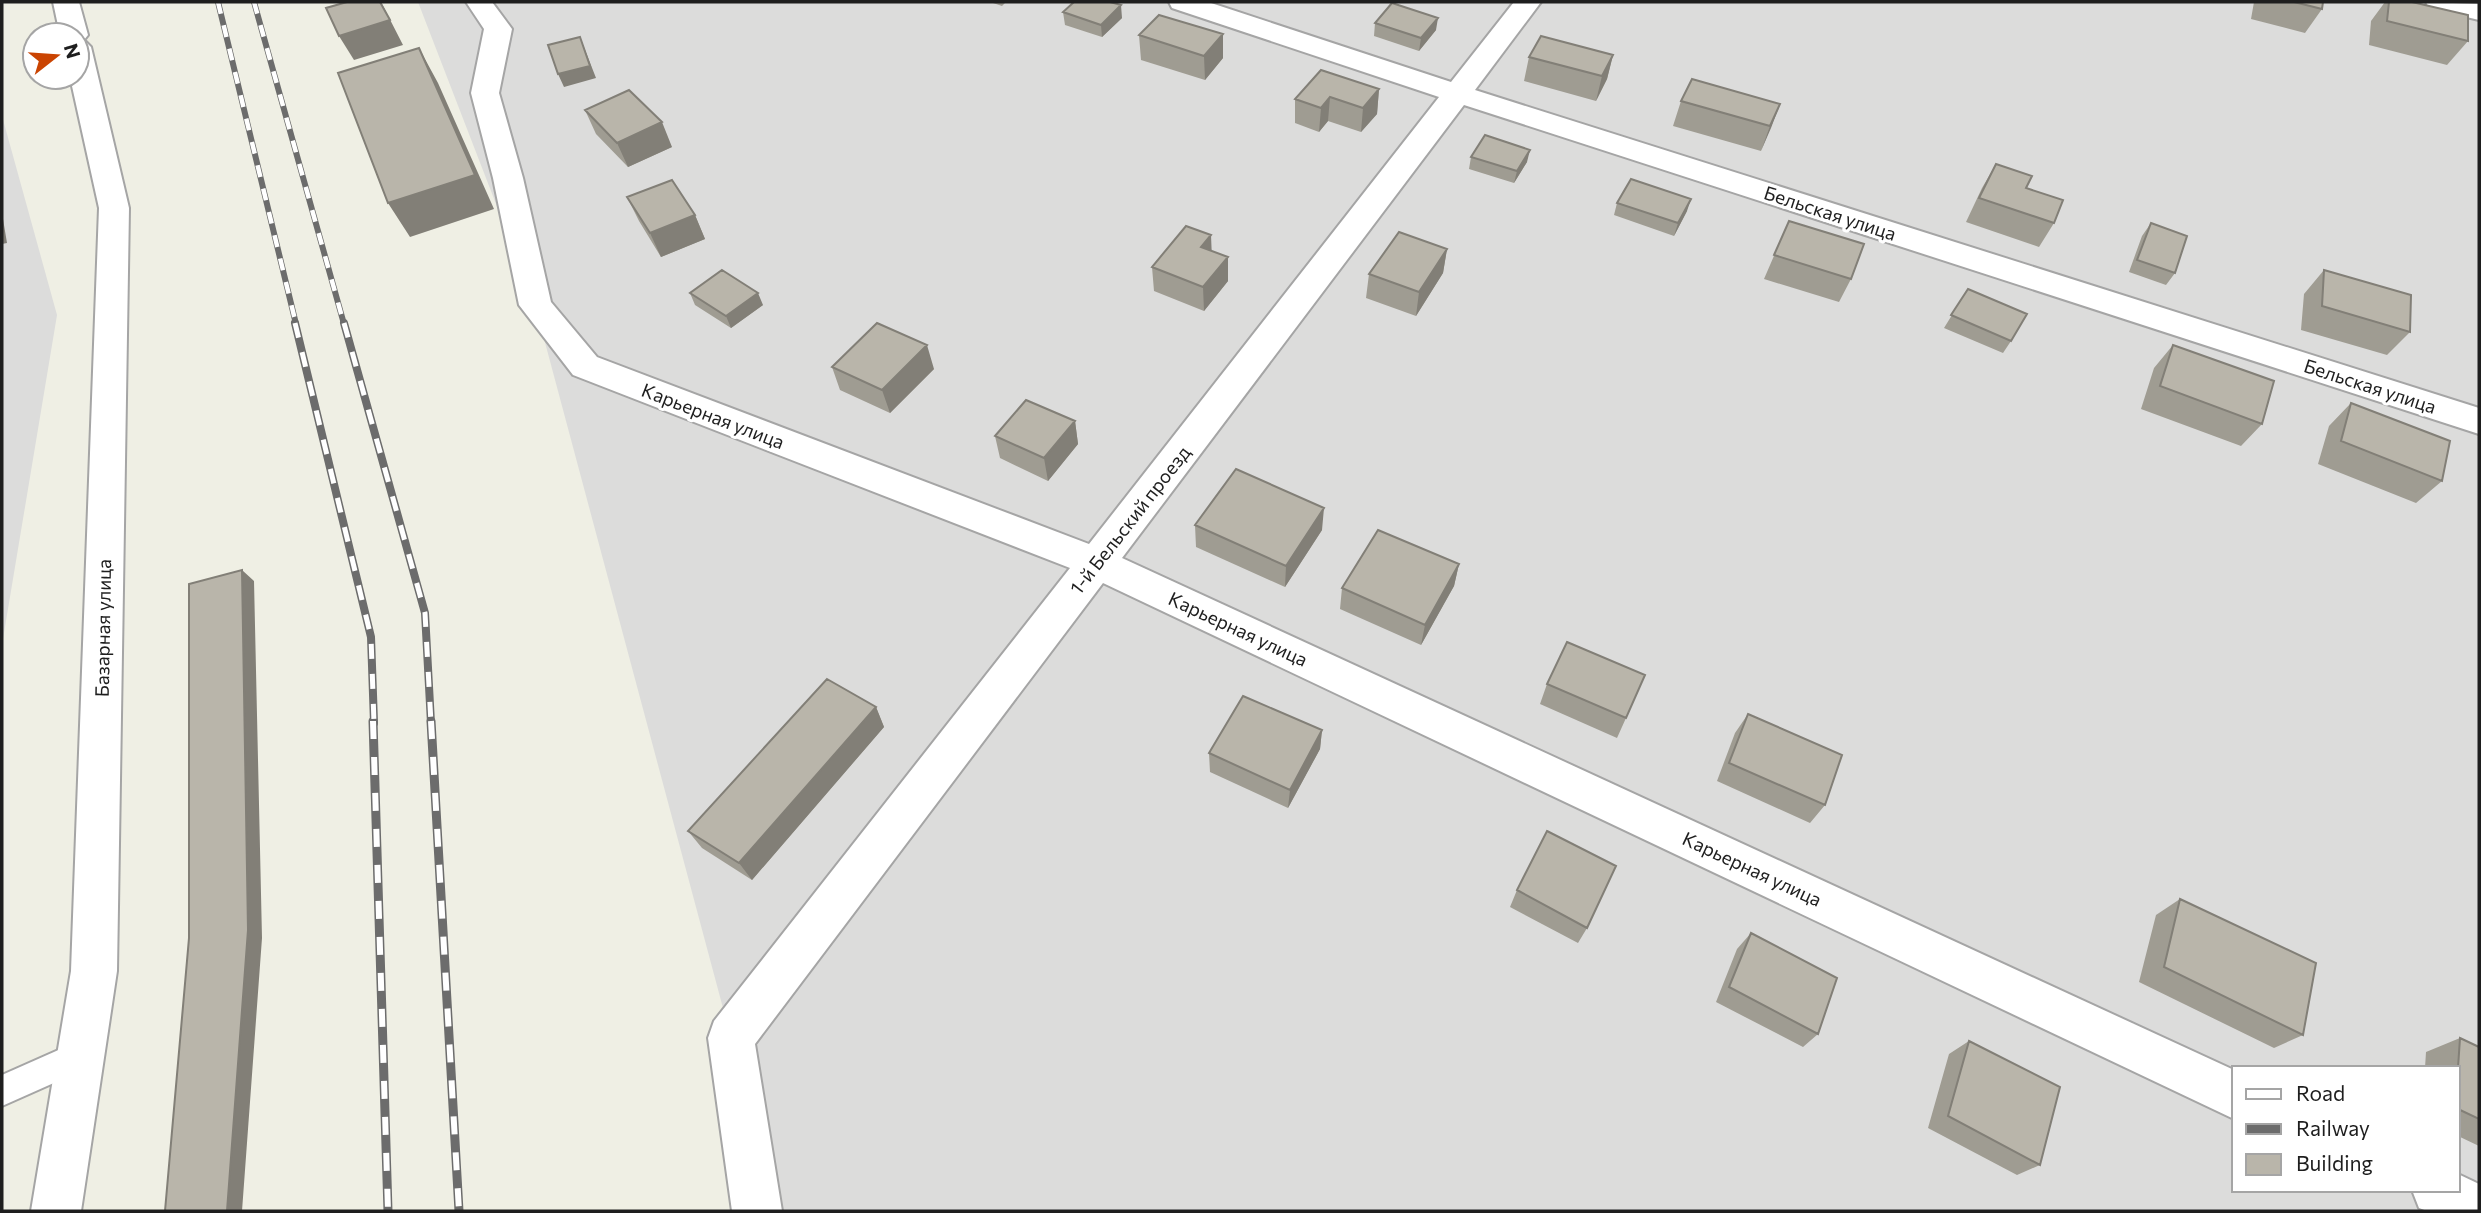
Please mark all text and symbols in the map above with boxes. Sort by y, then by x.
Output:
north arrow [21,21,91,91]
text: N [60,41,86,61]
street label: Бельская улица [1761,180,1899,245]
street label: Бельская улица [2301,353,2439,418]
street label: Карьерная улица [639,378,788,453]
street label: 1-й Бельский проезд [1065,441,1195,598]
street label: Базарная улица [90,559,115,697]
street label: Карьерная улица [1165,586,1311,671]
street label: Карьерная улица [1679,826,1825,911]
legend [2232,1066,2460,1192]
text: Road [2296,1080,2345,1105]
text: Railway [2296,1115,2370,1140]
text: Building [2296,1150,2373,1175]

